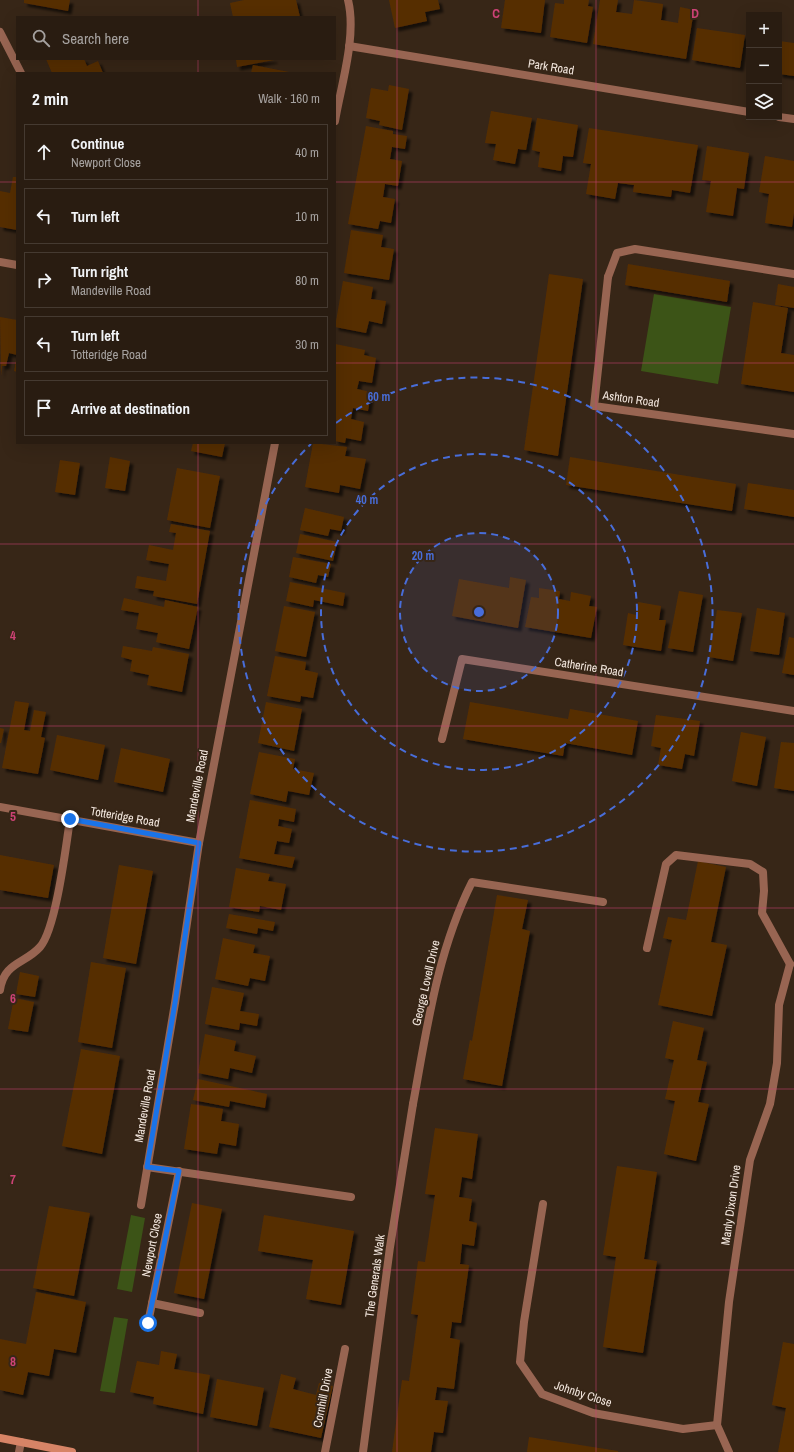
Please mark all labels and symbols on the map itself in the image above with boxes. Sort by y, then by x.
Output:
text: C [492,5,500,22]
text: D [691,5,699,22]
street label: Park Road [527,55,575,79]
street label: Ashton Road [601,387,660,411]
text: 60 m [368,389,390,405]
text: 40 m [356,492,378,508]
text: 20 m [412,548,434,564]
centre of rings [472,605,486,619]
text: 4 [10,627,16,644]
street label: Catherine Road [553,654,625,680]
street label: Mandeville Road [182,748,212,824]
street label: Totteridge Road [89,803,161,831]
text: 5 [10,808,16,825]
route end [61,810,79,828]
street label: George Lovell Drive [408,939,444,1027]
text: 6 [10,990,16,1007]
street label: Mandeville Road [131,1068,159,1144]
street label: Manly Dixon Drive [717,1164,745,1246]
text: 7 [10,1171,16,1188]
street label: Newport Close [138,1212,166,1278]
street label: The Generals Walk [361,1233,389,1319]
route start [139,1314,157,1332]
text: 8 [10,1353,16,1370]
street label: Cornhill Drive [309,1367,337,1429]
street label: Johnby Close [552,1377,614,1411]

